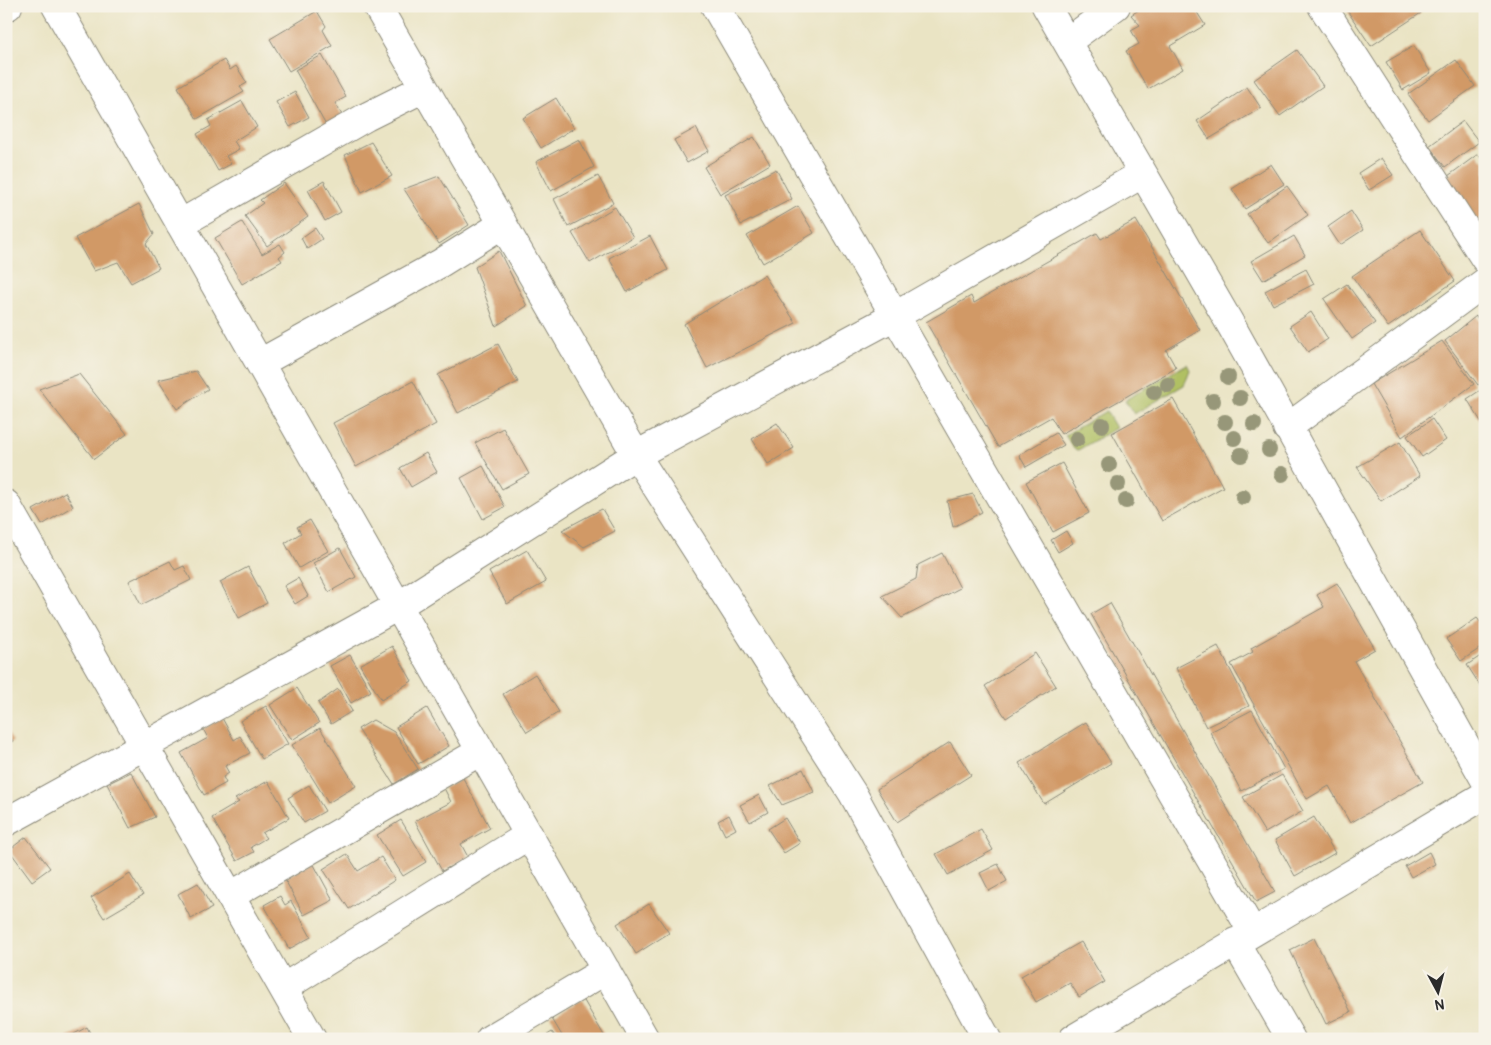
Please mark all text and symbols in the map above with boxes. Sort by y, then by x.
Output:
north arrow [1414,968,1464,1018]
text: N [1434,995,1445,1013]

